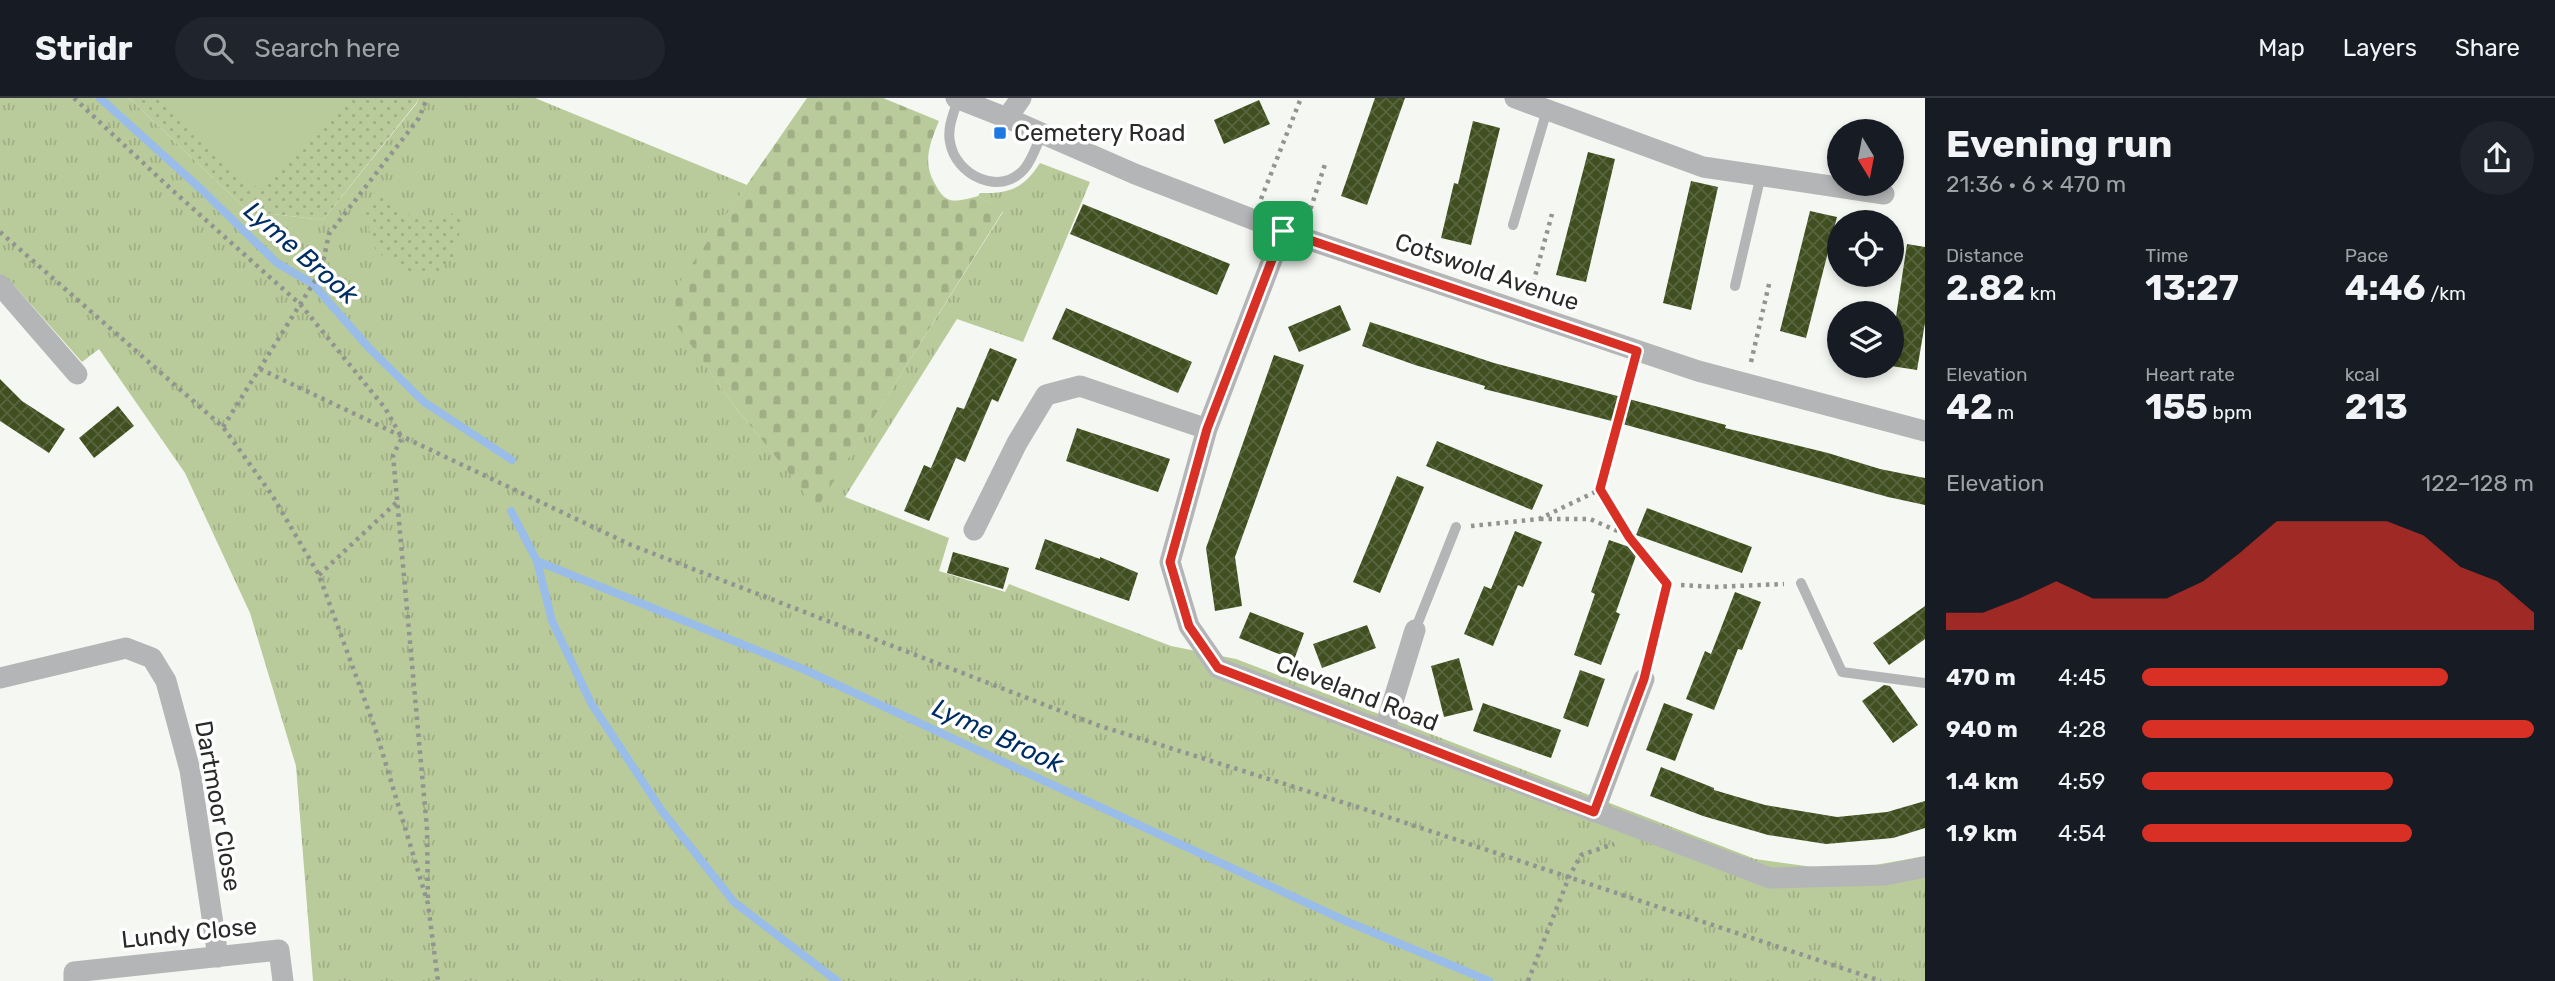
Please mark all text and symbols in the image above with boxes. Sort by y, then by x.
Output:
search box [175,17,665,80]
text: Stridr [35,29,133,68]
icon: search [199,29,237,67]
text: Search here [255,33,400,64]
text: Map [2258,34,2305,62]
text: Layers [2343,34,2417,62]
text: Share [2455,34,2520,62]
place label: Cemetery Road [1014,119,1185,147]
north arrow [1827,119,1904,196]
map controls [1827,119,1904,378]
text: Evening run [1946,121,2172,167]
button: share [2460,121,2534,195]
marker: Cemetery Road [992,125,1008,141]
text: 21:36 · 6 × 470 m [1946,170,2126,198]
water label: Lyme Brook [238,195,365,311]
pin [1253,201,1313,261]
button: locate [1827,210,1904,287]
icon: arrive [1264,212,1302,250]
street label: Cotswold Avenue [1391,227,1583,317]
text: Distance [1946,244,2024,267]
text: Time [2145,244,2188,267]
text: Pace [2345,244,2388,267]
text: 2.82 [1946,267,2025,309]
text: 13:27 [2145,267,2239,309]
text: 4:46 [2345,267,2425,309]
text: km [2025,282,2056,305]
text: /km [2425,282,2466,305]
button: layers [1827,301,1904,378]
text: Elevation [1946,363,2027,386]
text: Heart rate [2145,363,2235,386]
text: kcal [2345,363,2380,386]
text: 42 [1946,386,1993,428]
text: 155 [2145,386,2208,428]
text: 213 [2345,386,2408,428]
text: m [1993,401,2014,424]
text: bpm [2208,401,2252,424]
text: Elevation [1946,469,2045,497]
text: 122–128 m [2421,469,2534,497]
street label: Cleveland Road [1272,649,1442,737]
text: 470 m [1946,663,2016,691]
text: 4:45 [2058,663,2106,691]
water label: Lyme Brook [928,692,1069,780]
text: 940 m [1946,715,2018,743]
text: 4:28 [2058,715,2106,743]
street label: Dartmoor Close [189,718,247,894]
text: 1.4 km [1946,767,2019,795]
text: 4:59 [2058,767,2105,795]
text: 1.9 km [1946,819,2017,847]
text: 4:54 [2058,819,2106,847]
street label: Lundy Close [120,912,258,954]

